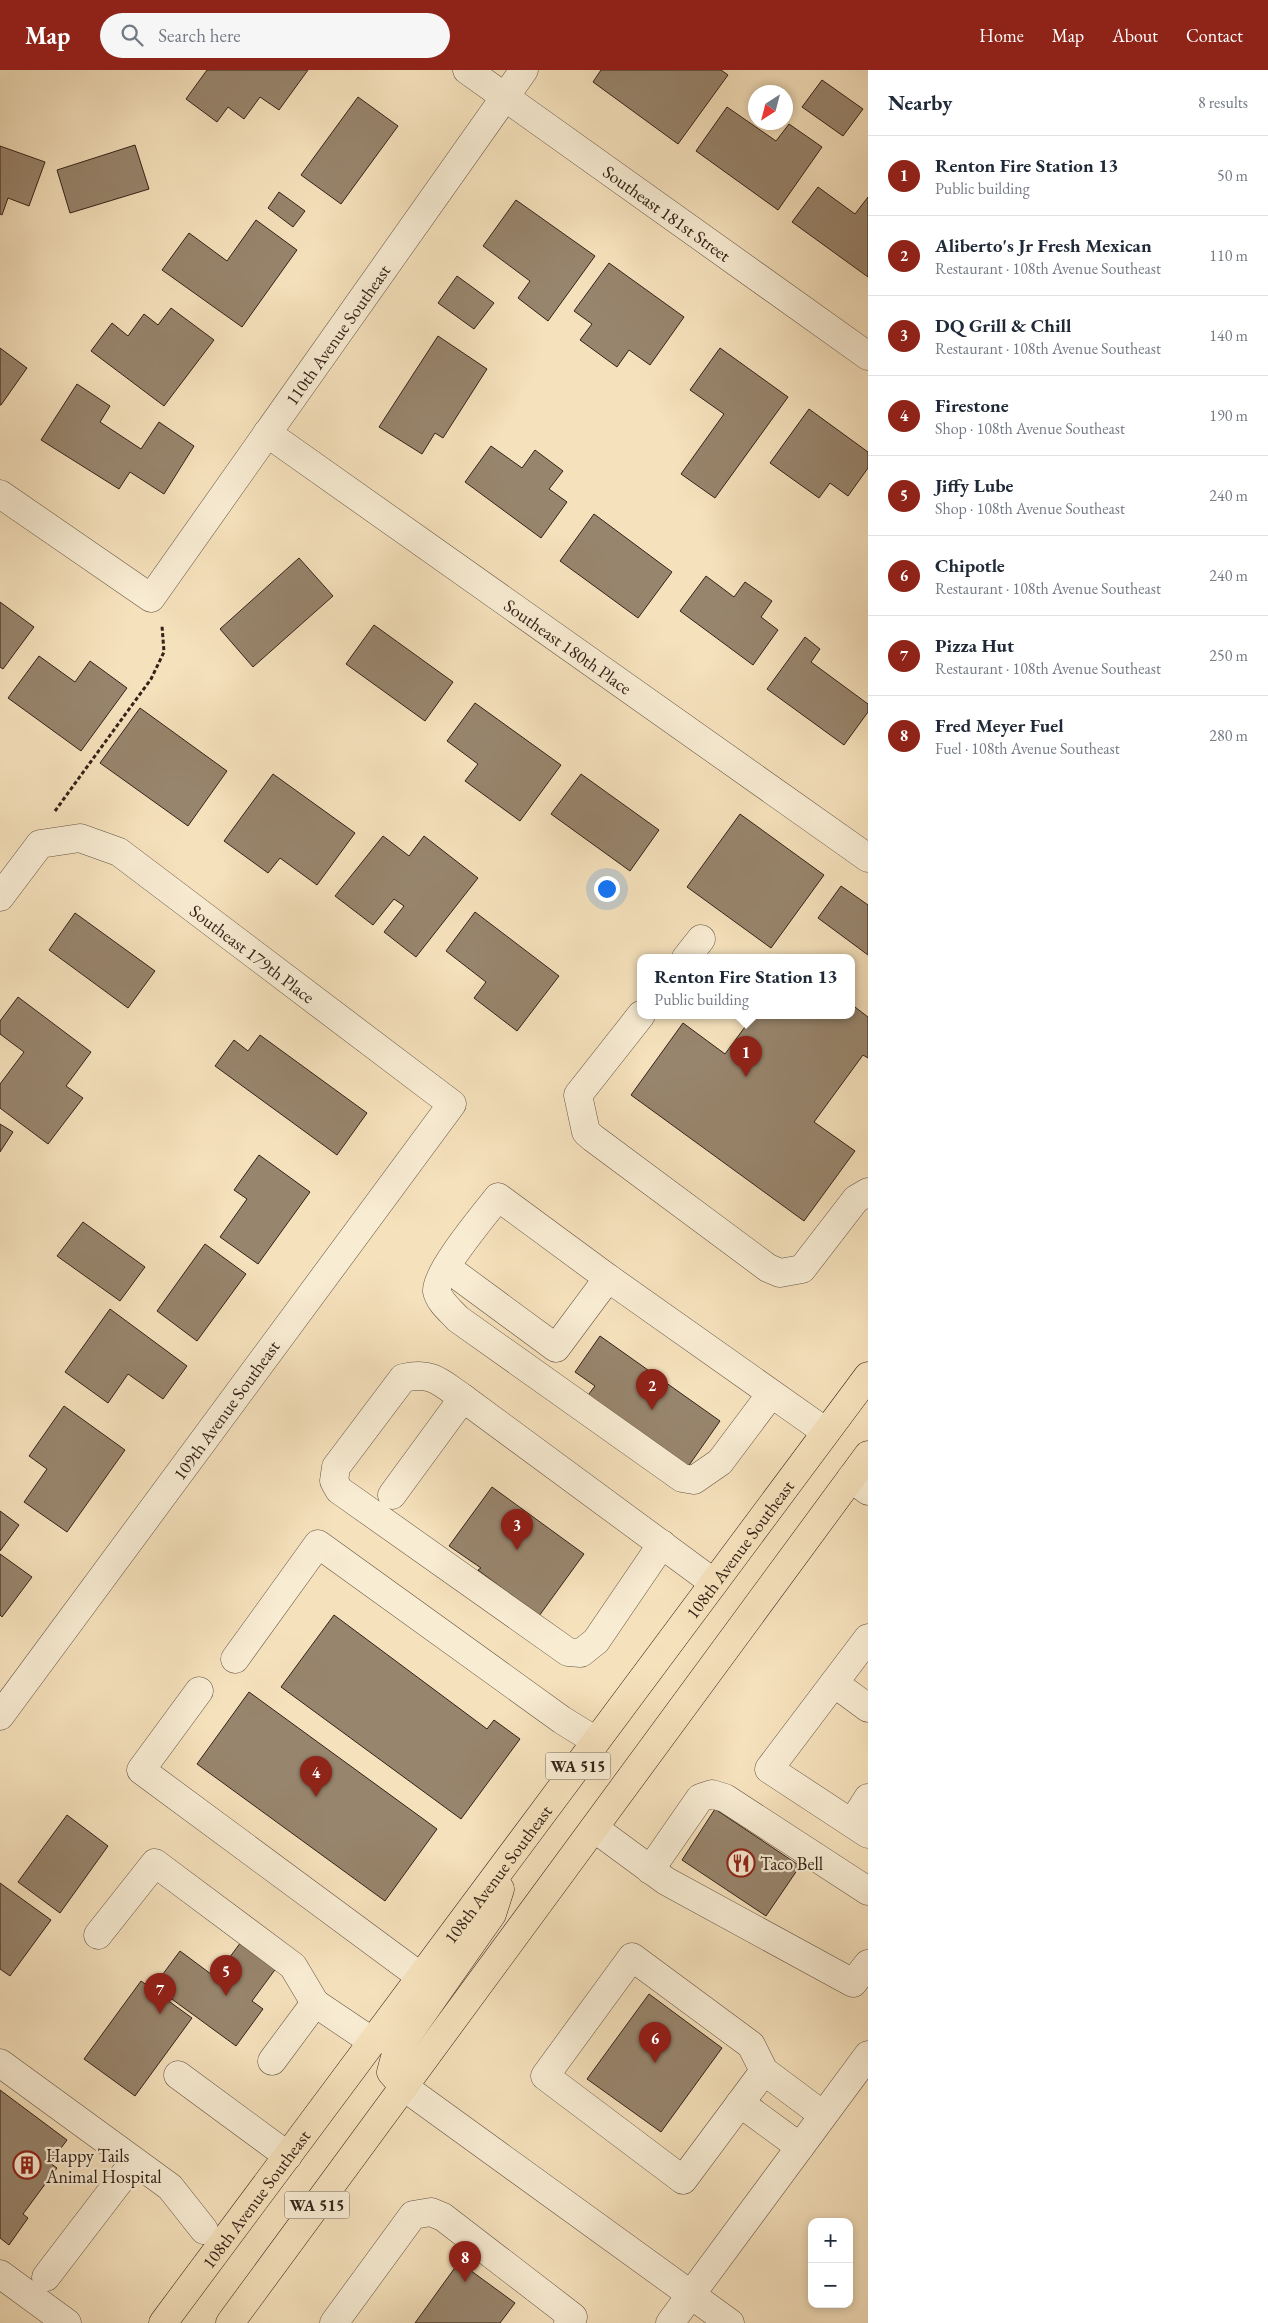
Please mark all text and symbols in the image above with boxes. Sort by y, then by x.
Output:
search box [100,13,450,58]
text: Map [25,20,70,51]
icon: search [118,21,146,49]
text: Search here [158,23,241,48]
text: Home [979,24,1024,47]
text: Map [1052,24,1084,47]
text: About [1112,24,1158,47]
text: Contact [1186,24,1243,47]
north arrow [748,85,793,130]
text: Nearby [888,89,952,116]
text: 8 results [1198,92,1248,113]
text: Renton Fire Station 13 [935,153,1118,178]
street label: Southeast 181st Street [599,159,736,266]
text: 1 [900,165,908,186]
text: 50 m [1217,165,1248,186]
text: Public building [935,178,1030,199]
text: Aliberto's Jr Fresh Mexican [935,233,1152,258]
text: 2 [900,245,908,266]
text: 110 m [1209,245,1248,266]
text: Restaurant · 108th Avenue Southeast [935,258,1161,279]
street label: 110th Avenue Southeast [280,259,395,409]
text: DQ Grill & Chill [935,313,1071,338]
text: 3 [900,325,908,346]
text: 140 m [1209,325,1248,346]
text: Restaurant · 108th Avenue Southeast [935,338,1161,359]
text: Firestone [935,393,1009,418]
text: 4 [900,405,908,426]
text: 190 m [1209,405,1248,426]
text: Shop · 108th Avenue Southeast [935,418,1125,439]
text: Jiffy Lube [935,473,1013,498]
text: 5 [900,485,908,506]
text: 240 m [1209,485,1248,506]
text: Shop · 108th Avenue Southeast [935,498,1125,519]
text: Chipotle [935,553,1005,578]
text: 6 [900,565,908,586]
text: 240 m [1209,565,1248,586]
text: Restaurant · 108th Avenue Southeast [935,578,1161,599]
street label: Southeast 180th Place [500,593,637,699]
text: Pizza Hut [935,633,1014,658]
text: 7 [900,645,908,666]
text: 250 m [1209,645,1248,666]
text: Restaurant · 108th Avenue Southeast [935,658,1161,679]
text: Fred Meyer Fuel [935,713,1064,738]
text: 8 [900,725,908,746]
text: 280 m [1209,725,1248,746]
text: Fuel · 108th Avenue Southeast [935,738,1120,759]
your location [594,876,620,902]
street label: Southeast 179th Place [186,898,320,1008]
popup [637,954,855,1019]
text: Renton Fire Station 13 [654,964,838,989]
text: Public building [654,989,749,1010]
pin: 1 [730,1036,762,1077]
street label: 109th Avenue Southeast [168,1335,285,1484]
pin: 2 [636,1369,668,1410]
street label: 108th Avenue Southeast [680,1475,799,1623]
pin: 3 [501,1509,533,1550]
road number: WA 515 [546,1752,610,1780]
pin: 4 [300,1756,332,1797]
street label: 108th Avenue Southeast [438,1800,557,1948]
restaurant icon: Taco Bell [726,1848,756,1878]
place label: Taco Bell [760,1852,823,1875]
pin: 5 [210,1955,242,1996]
pin: 7 [144,1973,176,2014]
pin: 6 [639,2022,671,2063]
street label: 108th Avenue Southeast [196,2124,315,2273]
place label: Happy Tails Animal Hospital [45,2144,162,2188]
building icon: Happy Tails Animal Hospital [12,2150,42,2180]
road number: WA 515 [284,2192,350,2218]
map controls [808,2218,853,2308]
button: + [808,2218,853,2263]
pin: 8 [449,2241,481,2282]
button: − [808,2263,853,2308]

